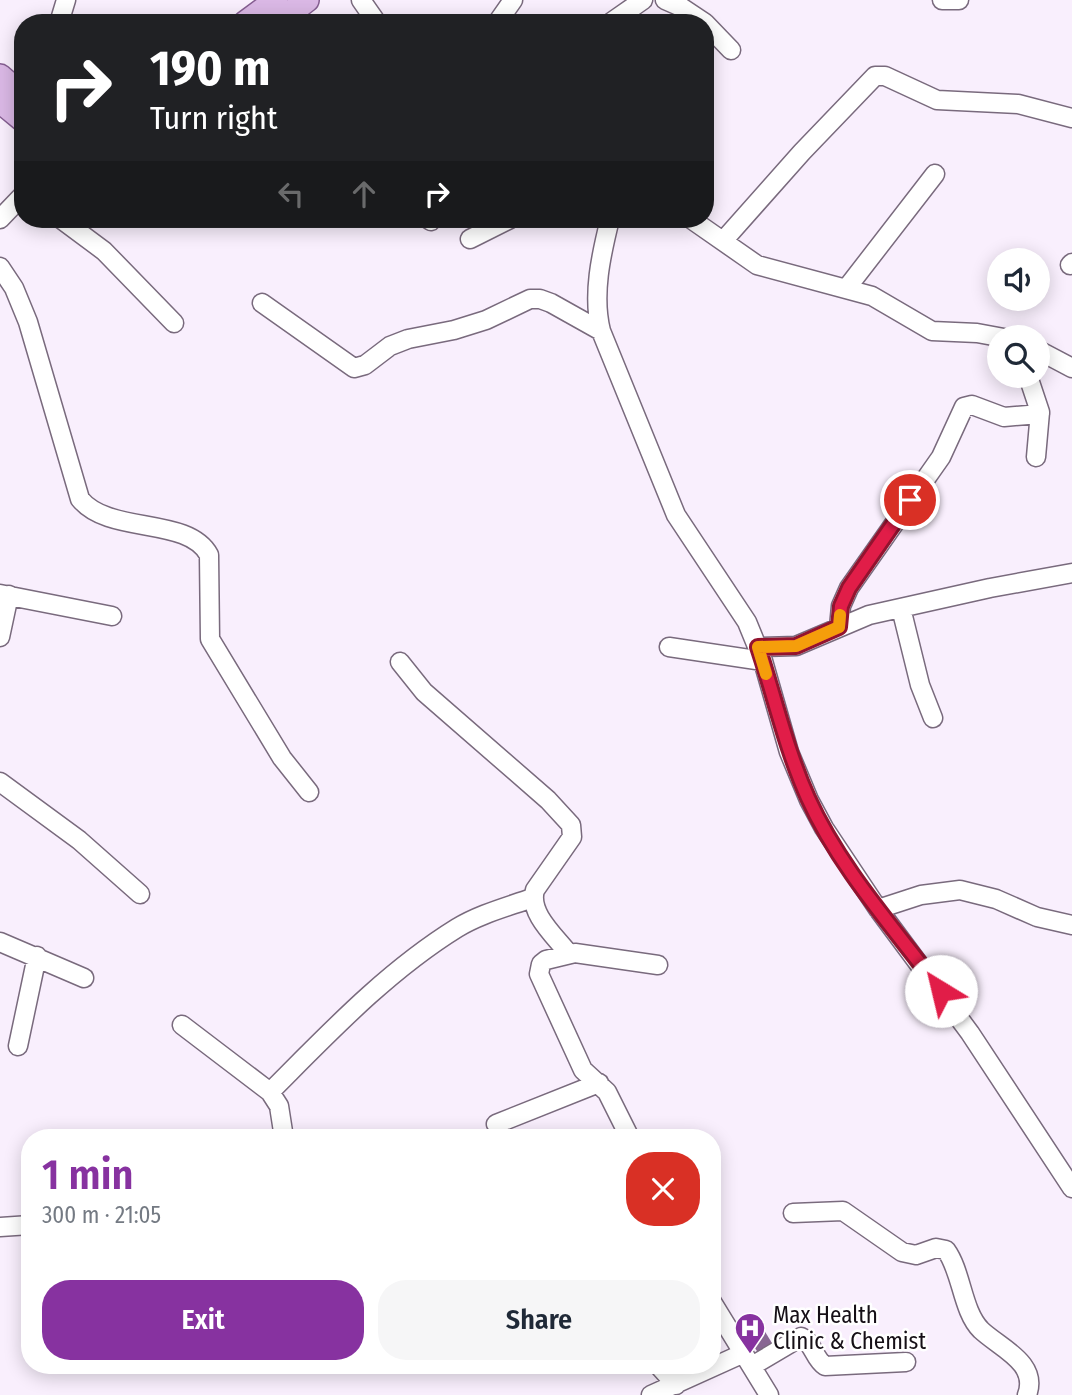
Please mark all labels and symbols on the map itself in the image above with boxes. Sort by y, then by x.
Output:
pin [880,470,940,530]
position arrow [904,954,978,1028]
place label: Max Health Clinic & Chemist [773,1301,926,1355]
hospital icon: Max Health Clinic & Chemist [733,1311,767,1355]

